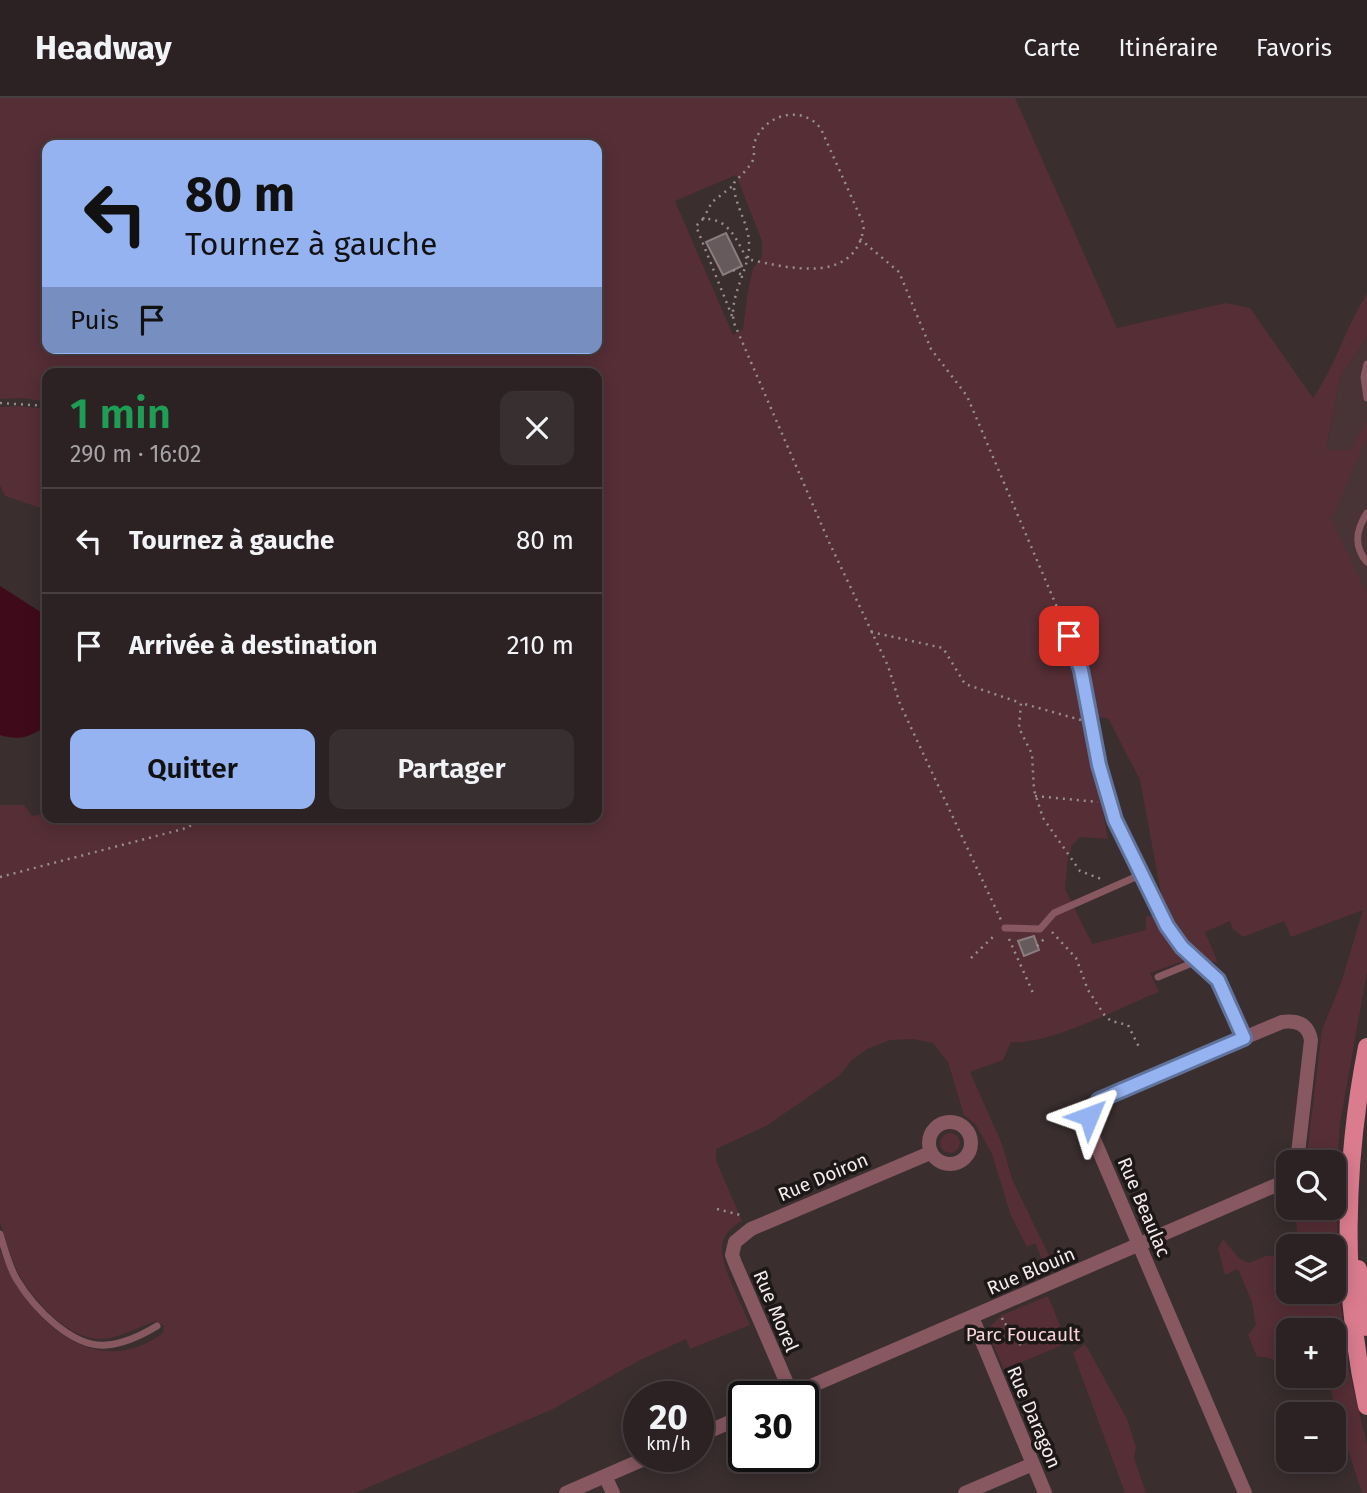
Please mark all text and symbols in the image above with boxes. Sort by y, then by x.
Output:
text: Headway [35,28,172,68]
text: Carte [1024,34,1080,62]
text: Itinéraire [1118,34,1218,62]
text: Favoris [1256,34,1332,62]
text: 80 m [185,165,295,224]
icon: left [70,168,161,259]
text: Tournez à gauche [185,225,437,263]
icon: arrive [133,301,171,339]
text: Puis [70,305,119,336]
text: 1 min [70,389,171,439]
button: close [500,391,574,465]
text: 290 m · 16:02 [70,440,201,468]
icon: left [70,522,108,560]
text: Tournez à gauche [129,525,334,556]
text: 80 m [516,525,574,556]
pin [1039,606,1099,666]
icon: arrive [1050,617,1088,655]
icon: arrive [70,627,108,665]
text: Arrivée à destination [129,630,378,661]
text: 210 m [507,630,574,661]
button: Quitter [70,729,315,809]
button: Partager [329,729,574,809]
position arrow [1052,1079,1126,1153]
street label: Rue Doiron [774,1148,872,1206]
map controls [1276,1150,1346,1472]
button: search [1276,1150,1346,1220]
street label: Rue Beaulac [1113,1154,1175,1260]
button: layers [1276,1234,1346,1304]
street label: Rue Blouin [983,1242,1079,1300]
street label: Rue Morel [749,1267,804,1356]
button: + [1276,1318,1346,1388]
park label: Parc Foucault [966,1323,1081,1346]
street label: Rue Daragon [1002,1362,1066,1472]
speed limit sign: 30 [728,1381,819,1472]
text: 20 [649,1396,688,1438]
button: − [1276,1402,1346,1472]
text: km/h [646,1433,691,1455]

